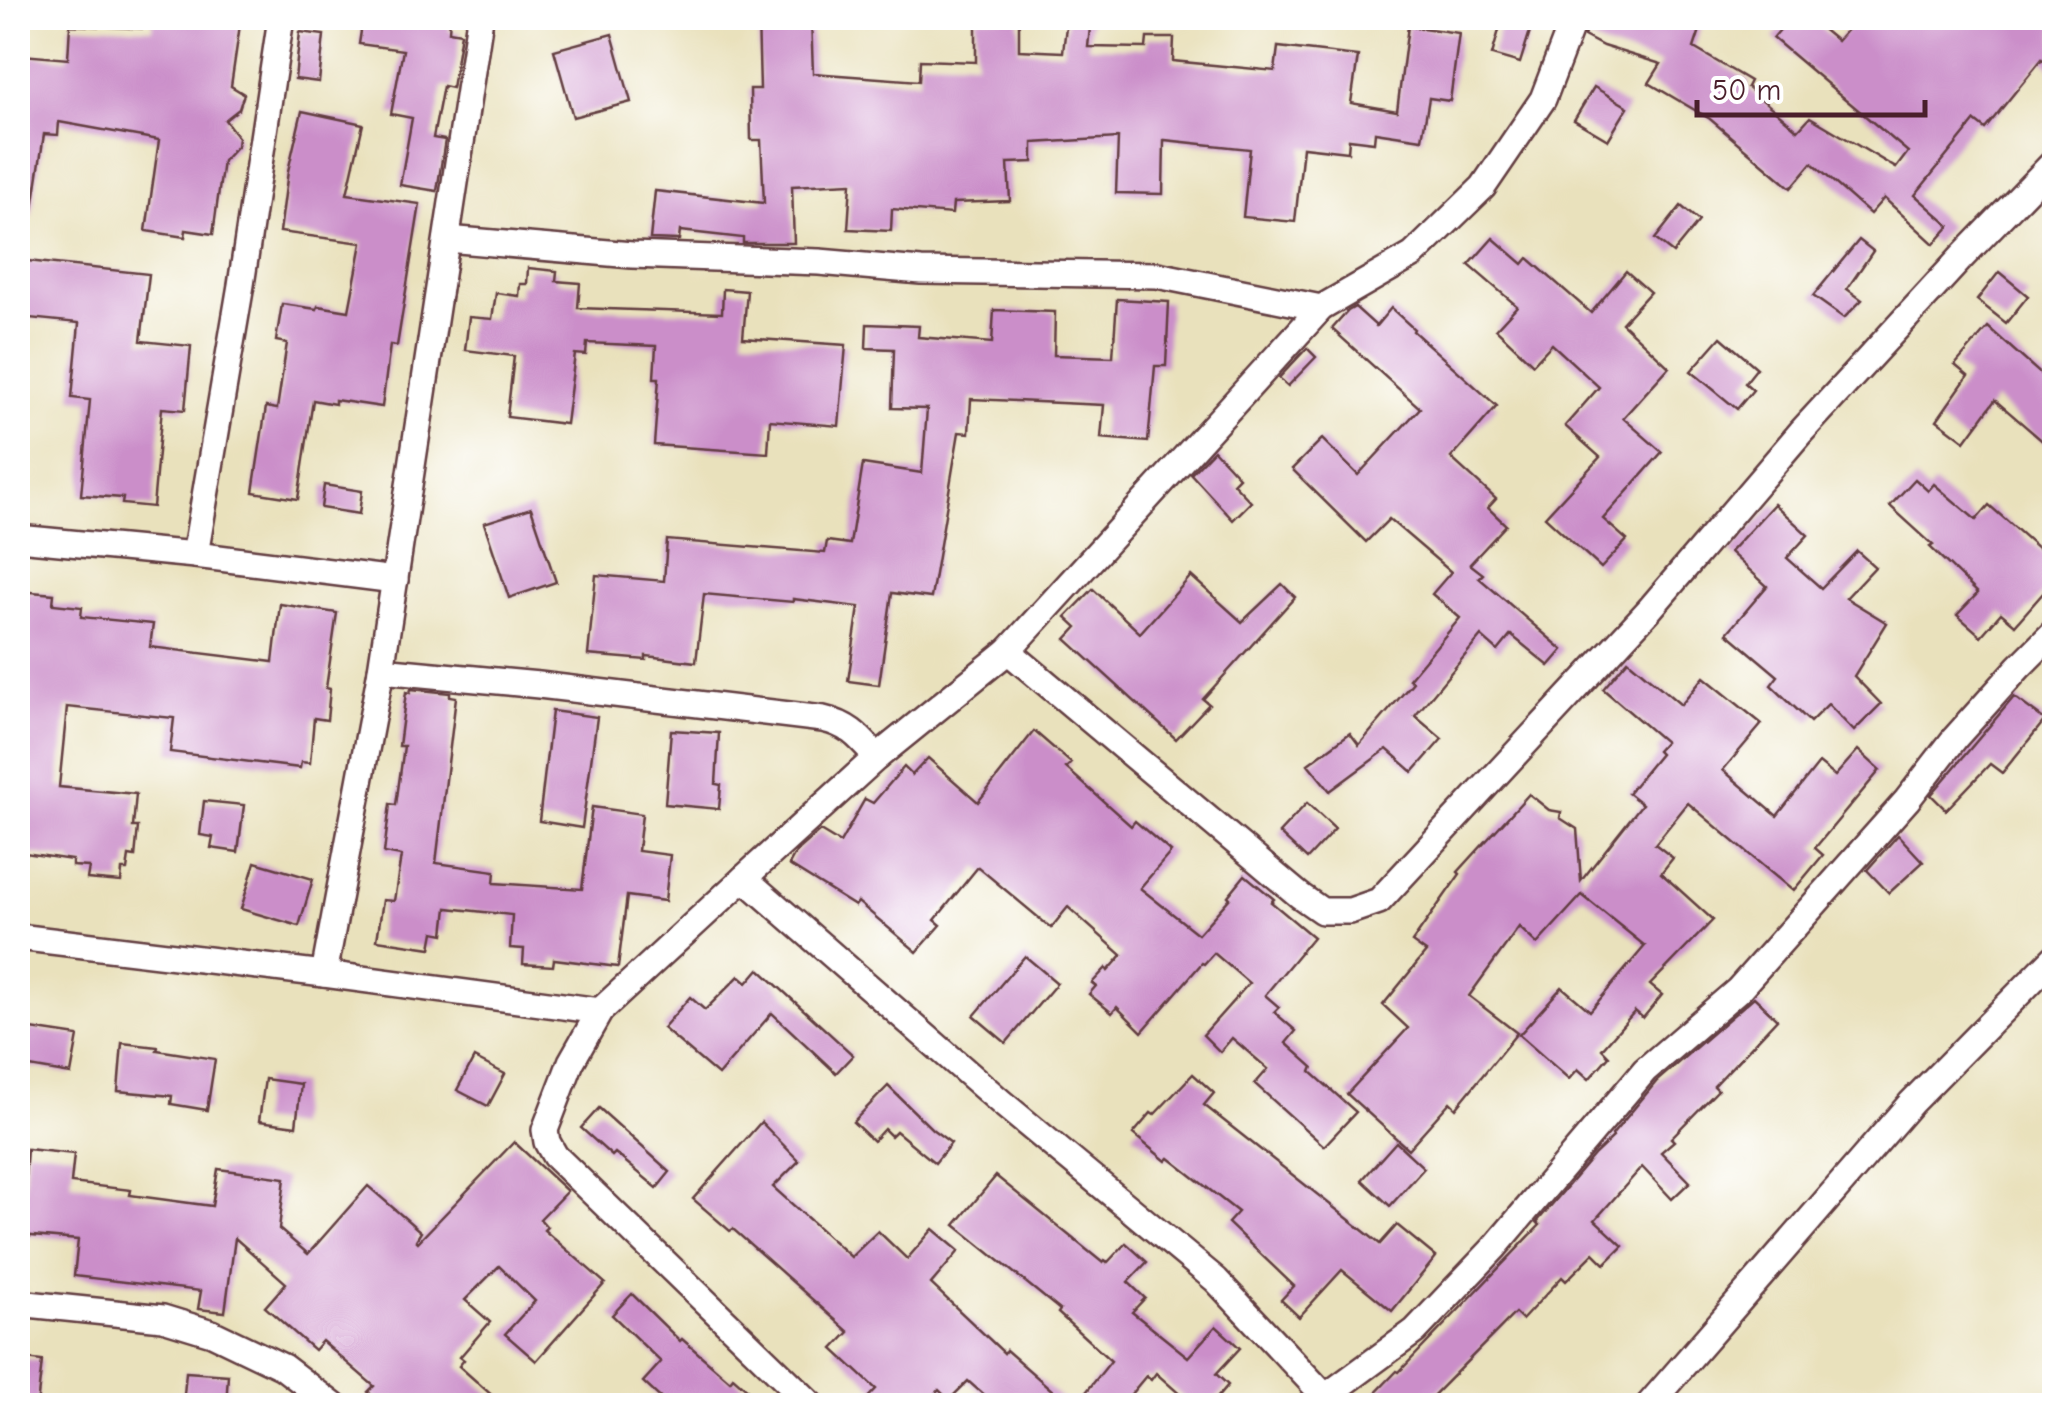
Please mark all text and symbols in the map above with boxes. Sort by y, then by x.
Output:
scale bar [1697,55,1924,117]
text: 50 m [1712,73,1781,108]

